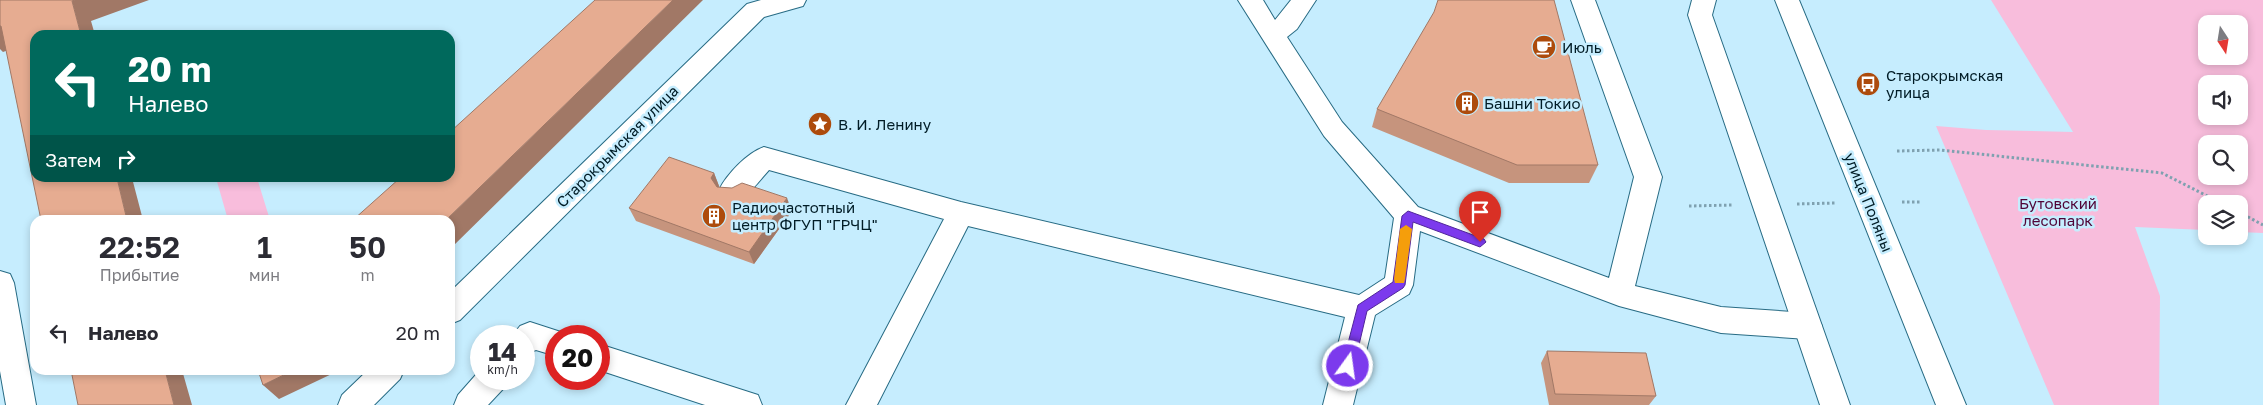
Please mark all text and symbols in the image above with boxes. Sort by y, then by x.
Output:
north arrow [2198,15,2248,65]
map controls [2198,15,2248,245]
cafe icon: Июль [1531,34,1557,60]
place label: Июль [1562,38,1602,56]
text: 20 m [128,48,211,90]
icon: left [45,50,110,115]
place label: Старокрымская улица [1886,66,2003,101]
bus stop icon: Старокрымская улица [1855,71,1881,97]
button: sound [2198,75,2248,125]
street label: Старокрымская улица [552,81,682,211]
text: Налево [128,90,208,117]
building icon: Башни Токио [1454,90,1480,116]
place label: Башни Токио [1484,94,1580,112]
place icon: В. И. Ленину [807,111,833,137]
place label: В. И. Ленину [838,115,932,133]
button: search [2198,135,2248,185]
icon: right [112,145,140,173]
text: Затем [45,148,102,171]
street label: улица Поляны [1841,150,1897,254]
pin [1459,191,1501,242]
park label: Бутовский лесопарк [2019,194,2097,229]
button: layers [2198,195,2248,245]
place label: Радиочастотный центр ФГУП "ГРЧЦ" [732,198,878,233]
icon: arrive [1466,198,1494,226]
building icon: Радиочастотный центр ФГУП "ГРЧЦ" [701,203,727,229]
text: 22:52 [99,229,180,265]
text: 1 [257,229,272,265]
text: 50 [349,229,386,265]
text: Прибытие [100,265,179,285]
text: мин [249,265,280,285]
text: m [360,265,375,285]
icon: left [45,319,73,347]
text: Налево [88,321,158,344]
text: 20 m [396,321,440,344]
speed limit sign: 20 [545,325,610,390]
text: 14 [488,336,517,367]
position arrow [1321,339,1373,391]
text: km/h [487,362,518,377]

